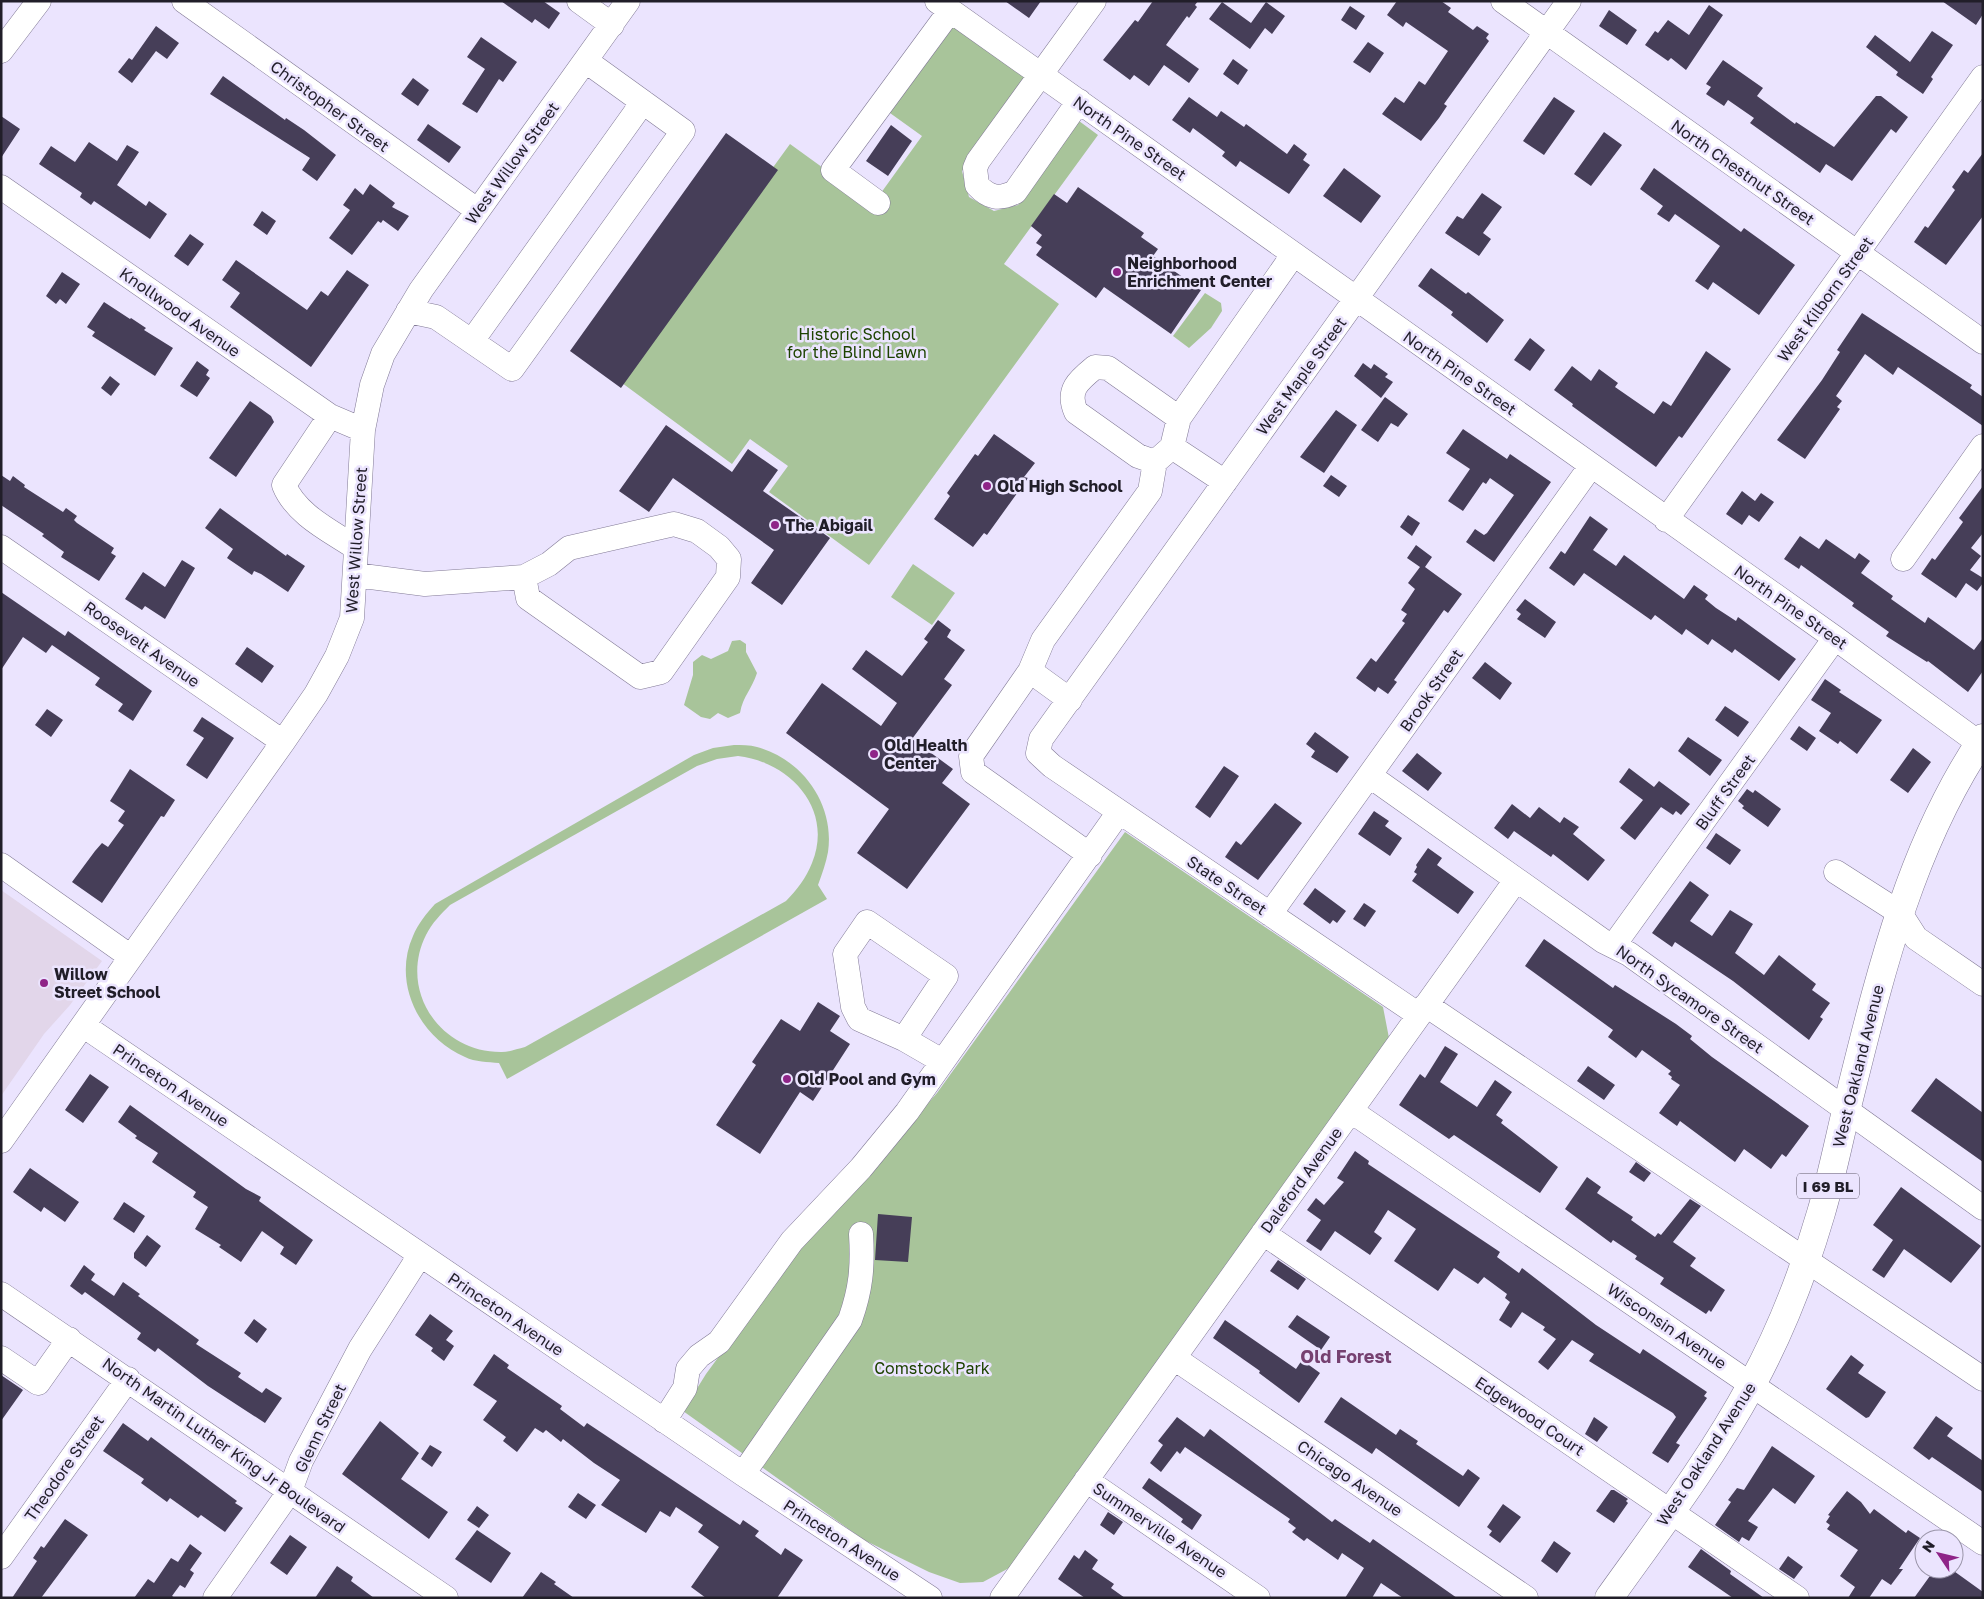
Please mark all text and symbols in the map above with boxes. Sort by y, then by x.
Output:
street label: Christopher Street [267,56,393,156]
street label: North Pine Street [1069,91,1191,185]
street label: West Willow Street [461,98,563,228]
street label: North Chestnut Street [1667,115,1819,229]
street label: West Kilborn Street [1773,232,1877,366]
place label: Neighborhood Enrichment Center [1127,253,1272,291]
street label: Knollwood Avenue [116,263,244,361]
marker: Neighborhood Enrichment Center [1111,266,1123,278]
street label: West Maple Street [1251,313,1351,439]
park label: Historic School for the Blind Lawn [787,324,927,362]
street label: North Pine Street [1399,326,1521,420]
street label: West Willow Street [341,466,371,614]
place label: Old High School [997,476,1123,496]
marker: Old High School [981,480,993,492]
place label: The Abigail [785,515,874,535]
marker: The Abigail [769,519,781,531]
street label: North Pine Street [1730,560,1852,654]
street label: Roosevelt Avenue [80,597,204,691]
street label: Brook Street [1395,645,1467,735]
place label: Old Health Center [884,735,967,773]
marker: Old Health Center [868,748,880,760]
street label: Bluff Street [1691,750,1759,834]
street label: State Street [1183,851,1271,919]
street label: North Sycamore Street [1612,940,1768,1058]
place label: Willow Street School [54,964,161,1002]
marker: Willow Street School [38,977,50,989]
street label: West Oakland Avenue [1828,983,1888,1149]
street label: Princeton Avenue [109,1039,233,1131]
place label: Old Pool and Gym [797,1069,936,1089]
marker: Old Pool and Gym [781,1073,793,1085]
street label: Daleford Avenue [1256,1123,1346,1237]
road number: I 69 BL [1797,1174,1859,1198]
street label: Princeton Avenue [444,1268,568,1360]
street label: Wisconsin Avenue [1604,1279,1730,1373]
district label: Old Forest [1300,1345,1392,1367]
street label: North Martin Luther King Jr Boulevard [99,1353,349,1537]
park label: Comstock Park [874,1358,990,1378]
street label: Edgewood Court [1472,1372,1588,1460]
street label: West Oakland Avenue [1652,1378,1760,1530]
street label: Glenn Street [290,1380,350,1476]
street label: Theodore Street [20,1411,108,1525]
street label: Chicago Avenue [1294,1435,1406,1521]
street label: Summerville Avenue [1089,1478,1231,1582]
street label: Princeton Avenue [780,1495,904,1585]
north arrow [1914,1529,1964,1579]
text: N [1918,1537,1938,1555]

